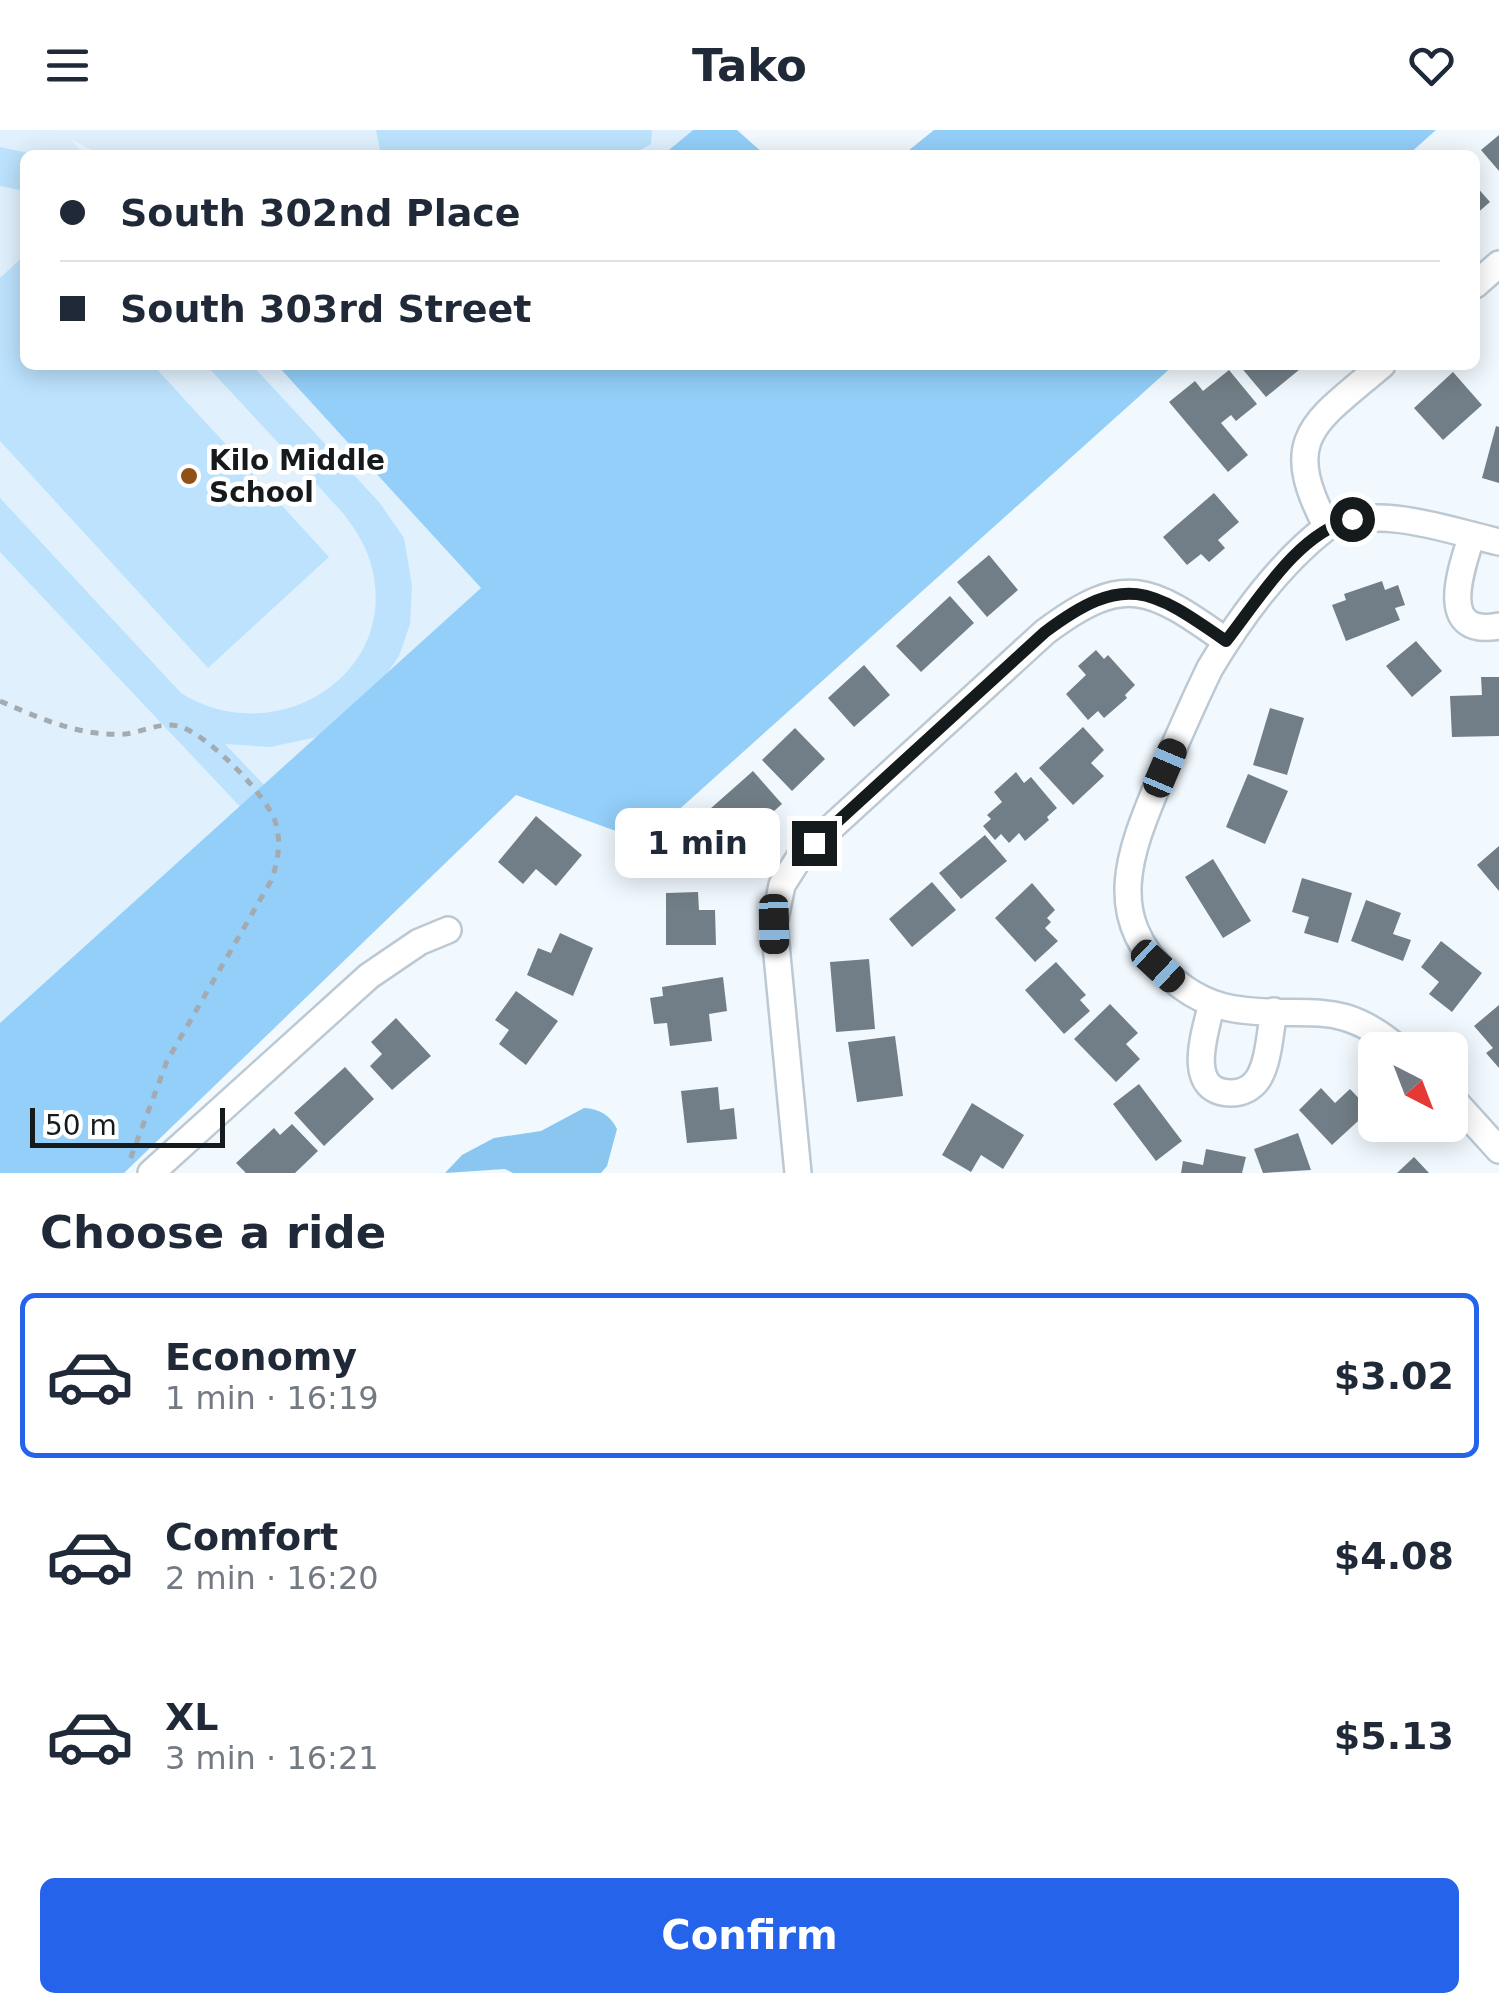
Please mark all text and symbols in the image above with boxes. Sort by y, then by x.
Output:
icon: menu [40,38,95,93]
icon: heart [1404,38,1459,93]
text: Tako [692,39,807,92]
text: South 302nd Place [120,191,521,235]
text: South 303rd Street [120,287,531,331]
place label: Kilo Middle School [209,444,385,509]
marker: Kilo Middle School [178,465,200,487]
route start [1330,497,1375,542]
car [1139,735,1191,801]
callout: 1 min [614,808,779,878]
route end [792,821,837,866]
text: 1 min [647,824,748,862]
car [758,894,790,954]
car [1126,935,1190,997]
north arrow [1358,1032,1468,1142]
map controls [1358,1032,1468,1142]
scale bar [30,1103,225,1148]
text: 50 m [45,1109,117,1142]
text: Choose a ride [40,1206,386,1259]
icon: car [45,1331,135,1421]
text: Economy [165,1335,357,1379]
text: $3.02 [1334,1354,1454,1398]
text: 1 min · 16:19 [165,1379,379,1417]
icon: car [45,1511,135,1601]
text: Comfort [165,1515,338,1559]
text: $4.08 [1334,1534,1454,1578]
text: 2 min · 16:20 [165,1559,379,1597]
icon: car [45,1691,135,1781]
text: XL [165,1695,219,1739]
text: $5.13 [1334,1714,1454,1758]
text: 3 min · 16:21 [165,1739,379,1777]
button: Confirm [40,1878,1459,1993]

